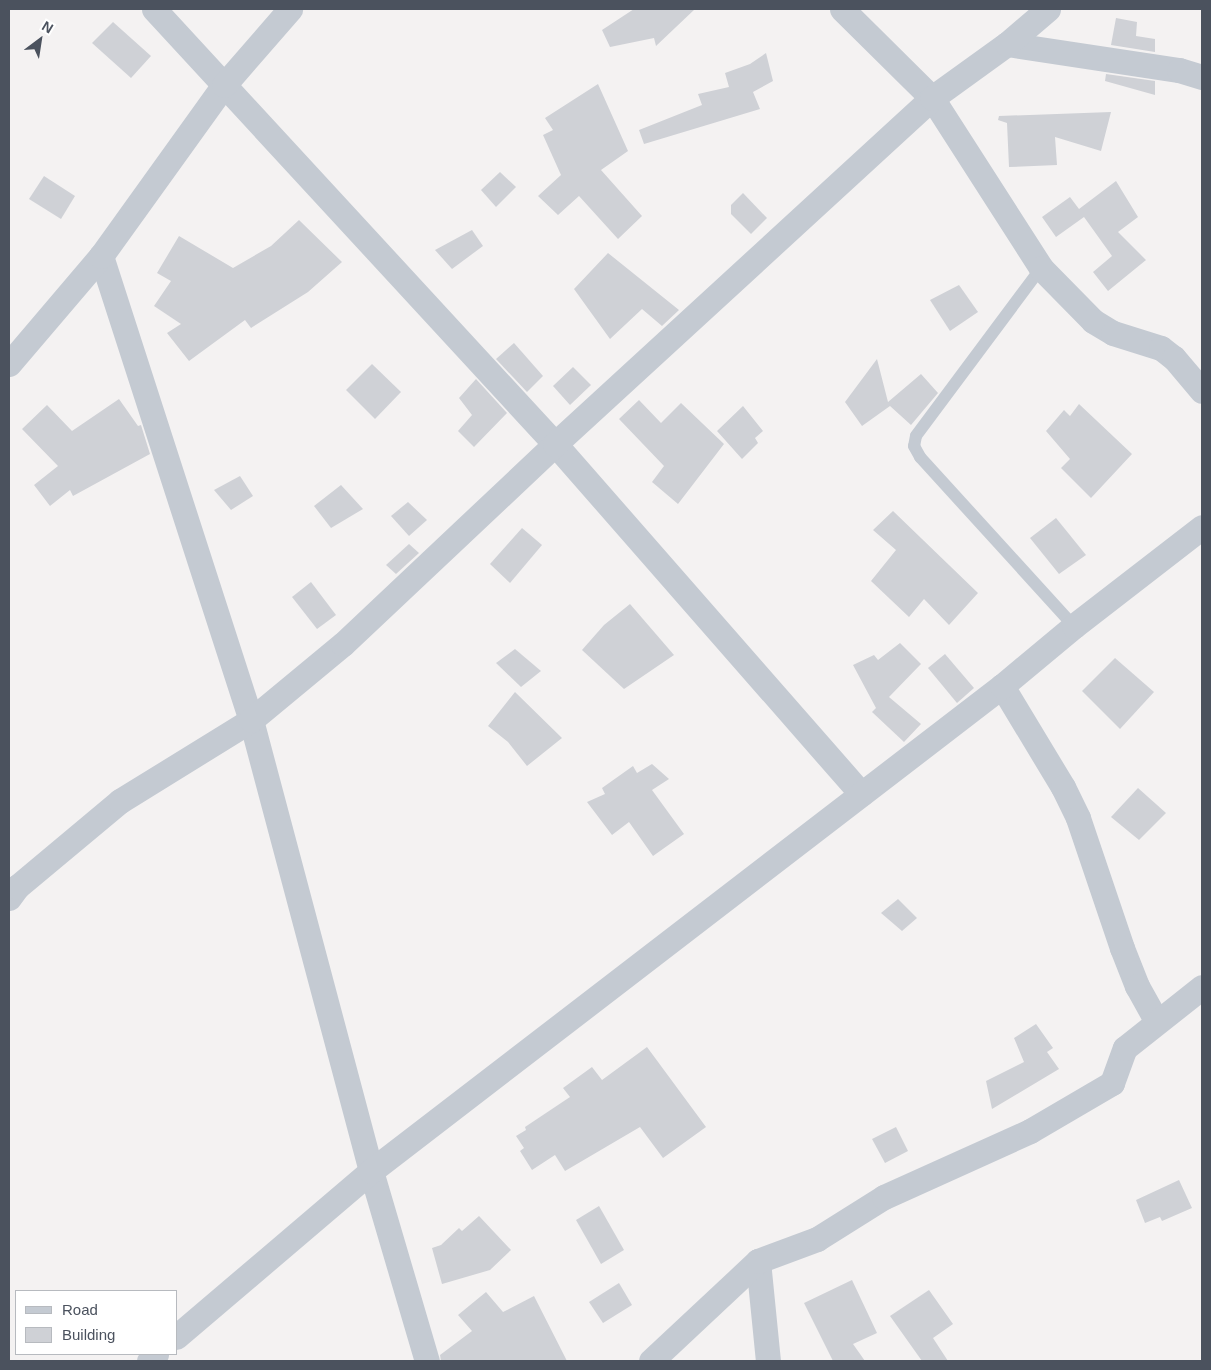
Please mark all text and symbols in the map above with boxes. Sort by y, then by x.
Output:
north arrow [15,15,65,65]
text: N [39,18,56,37]
legend [15,1290,178,1355]
text: Road [62,1301,98,1318]
text: Building [62,1326,115,1343]

